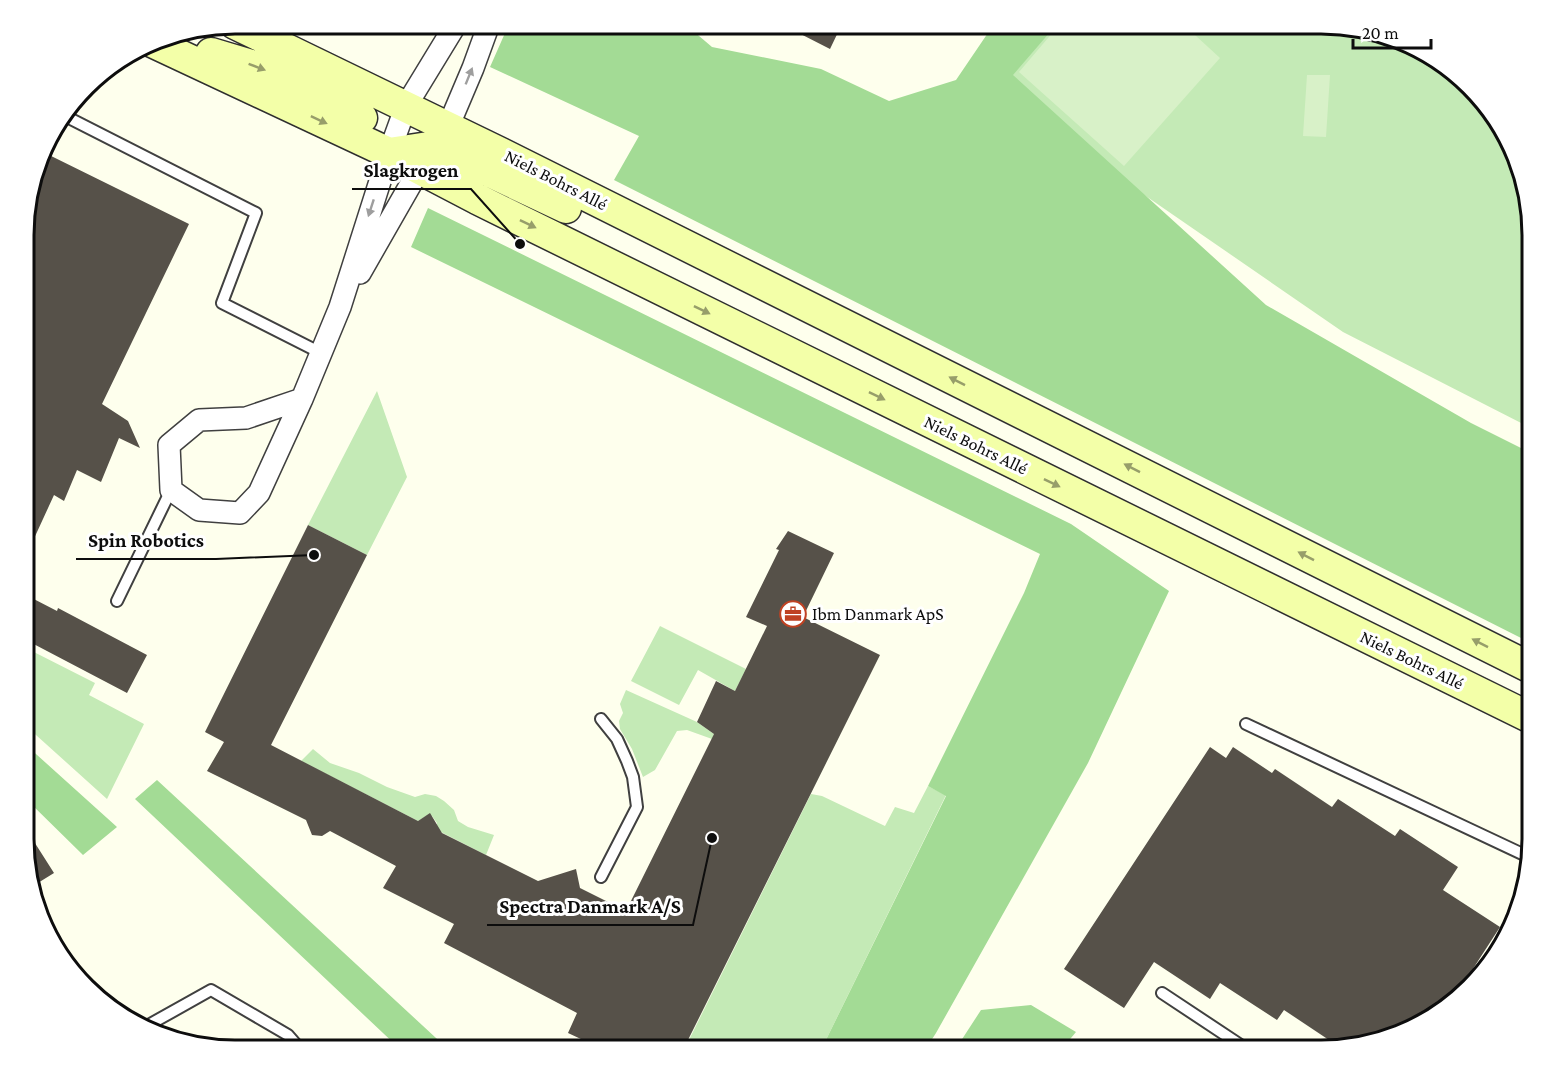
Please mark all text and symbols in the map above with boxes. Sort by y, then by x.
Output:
scale bar [1353,12,1431,50]
text: 20 m [1362,23,1399,43]
one-way arrow [248,63,266,73]
one-way arrow [465,67,474,85]
one-way arrow [311,115,328,124]
street label: Niels Bohrs Allé [501,146,611,214]
callout: Slagkrogen [352,151,471,189]
text: Slagkrogen [363,159,459,181]
one-way arrow [366,199,375,217]
one-way arrow [519,219,536,229]
one-way arrow [694,306,711,315]
one-way arrow [949,376,966,386]
one-way arrow [869,392,886,401]
street label: Niels Bohrs Allé [921,411,1031,479]
one-way arrow [1123,464,1140,473]
one-way arrow [1044,478,1061,487]
callout: Spin Robotics [76,521,216,559]
text: Spin Robotics [88,529,204,551]
one-way arrow [1297,551,1314,560]
office icon: Ibm Danmark ApS [778,599,808,629]
place label: Ibm Danmark ApS [812,604,944,624]
street label: Niels Bohrs Allé [1357,626,1467,694]
one-way arrow [1472,638,1489,648]
callout: Spectra Danmark A/S [487,887,693,925]
text: Spectra Danmark A/S [499,895,681,917]

